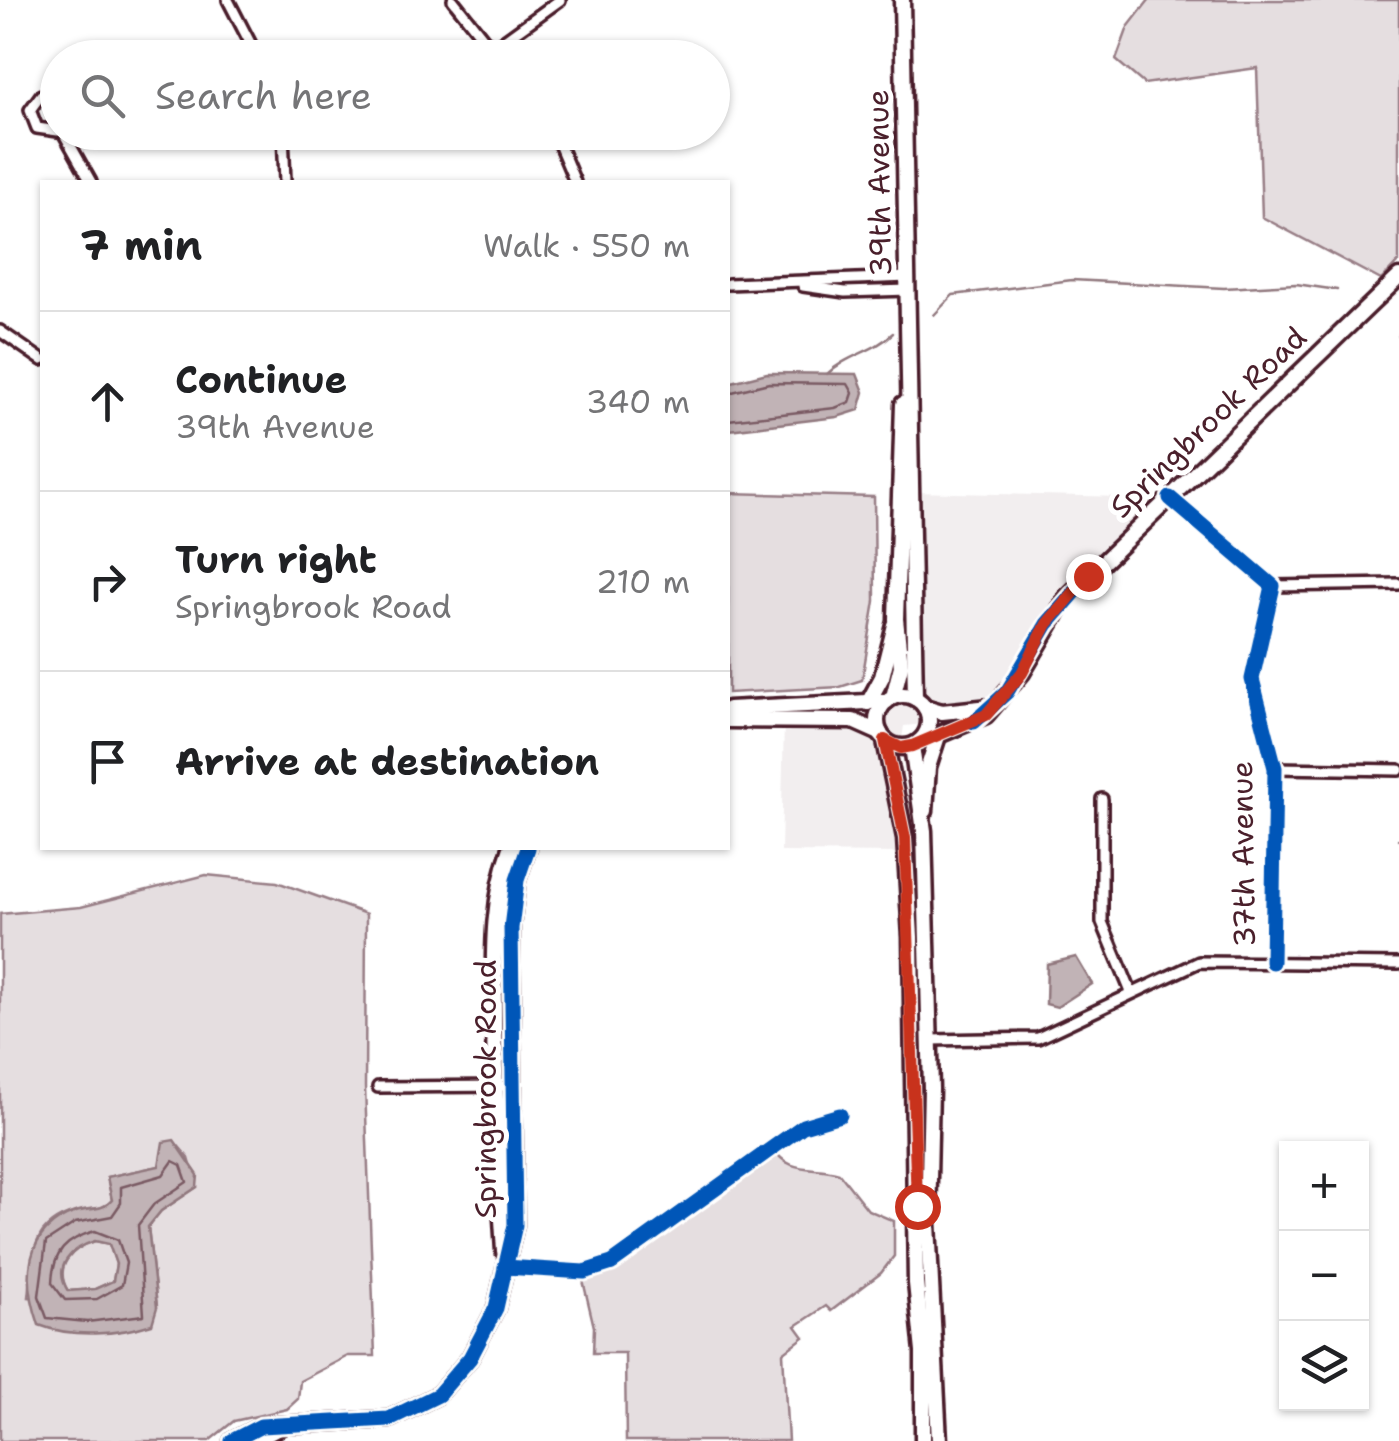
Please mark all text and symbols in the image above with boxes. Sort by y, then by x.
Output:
search box [40,40,730,150]
icon: search [75,68,130,123]
text: Search here [155,70,372,121]
street label: 39th Avenue [857,89,901,277]
text: 7 min [80,217,202,273]
text: Walk · 550 m [483,224,690,267]
street label: Springbrook Road [1101,317,1315,527]
text: Continue [175,354,347,405]
icon: ahead [80,374,135,429]
text: 340 m [586,380,690,423]
text: 39th Avenue [175,405,375,448]
text: Turn right [175,534,377,585]
icon: right [80,554,135,609]
route end [1066,554,1112,600]
text: 210 m [596,560,690,603]
text: Springbrook Road [175,585,452,628]
icon: arrive [80,734,135,789]
text: Arrive at destination [175,736,599,787]
street label: 37th Avenue [1221,760,1265,948]
street label: Springbrook Road [465,959,506,1219]
map controls [1279,1141,1369,1411]
button: + [1279,1141,1369,1231]
route start [895,1184,941,1230]
button: − [1279,1231,1369,1321]
button: layers [1279,1321,1369,1411]

